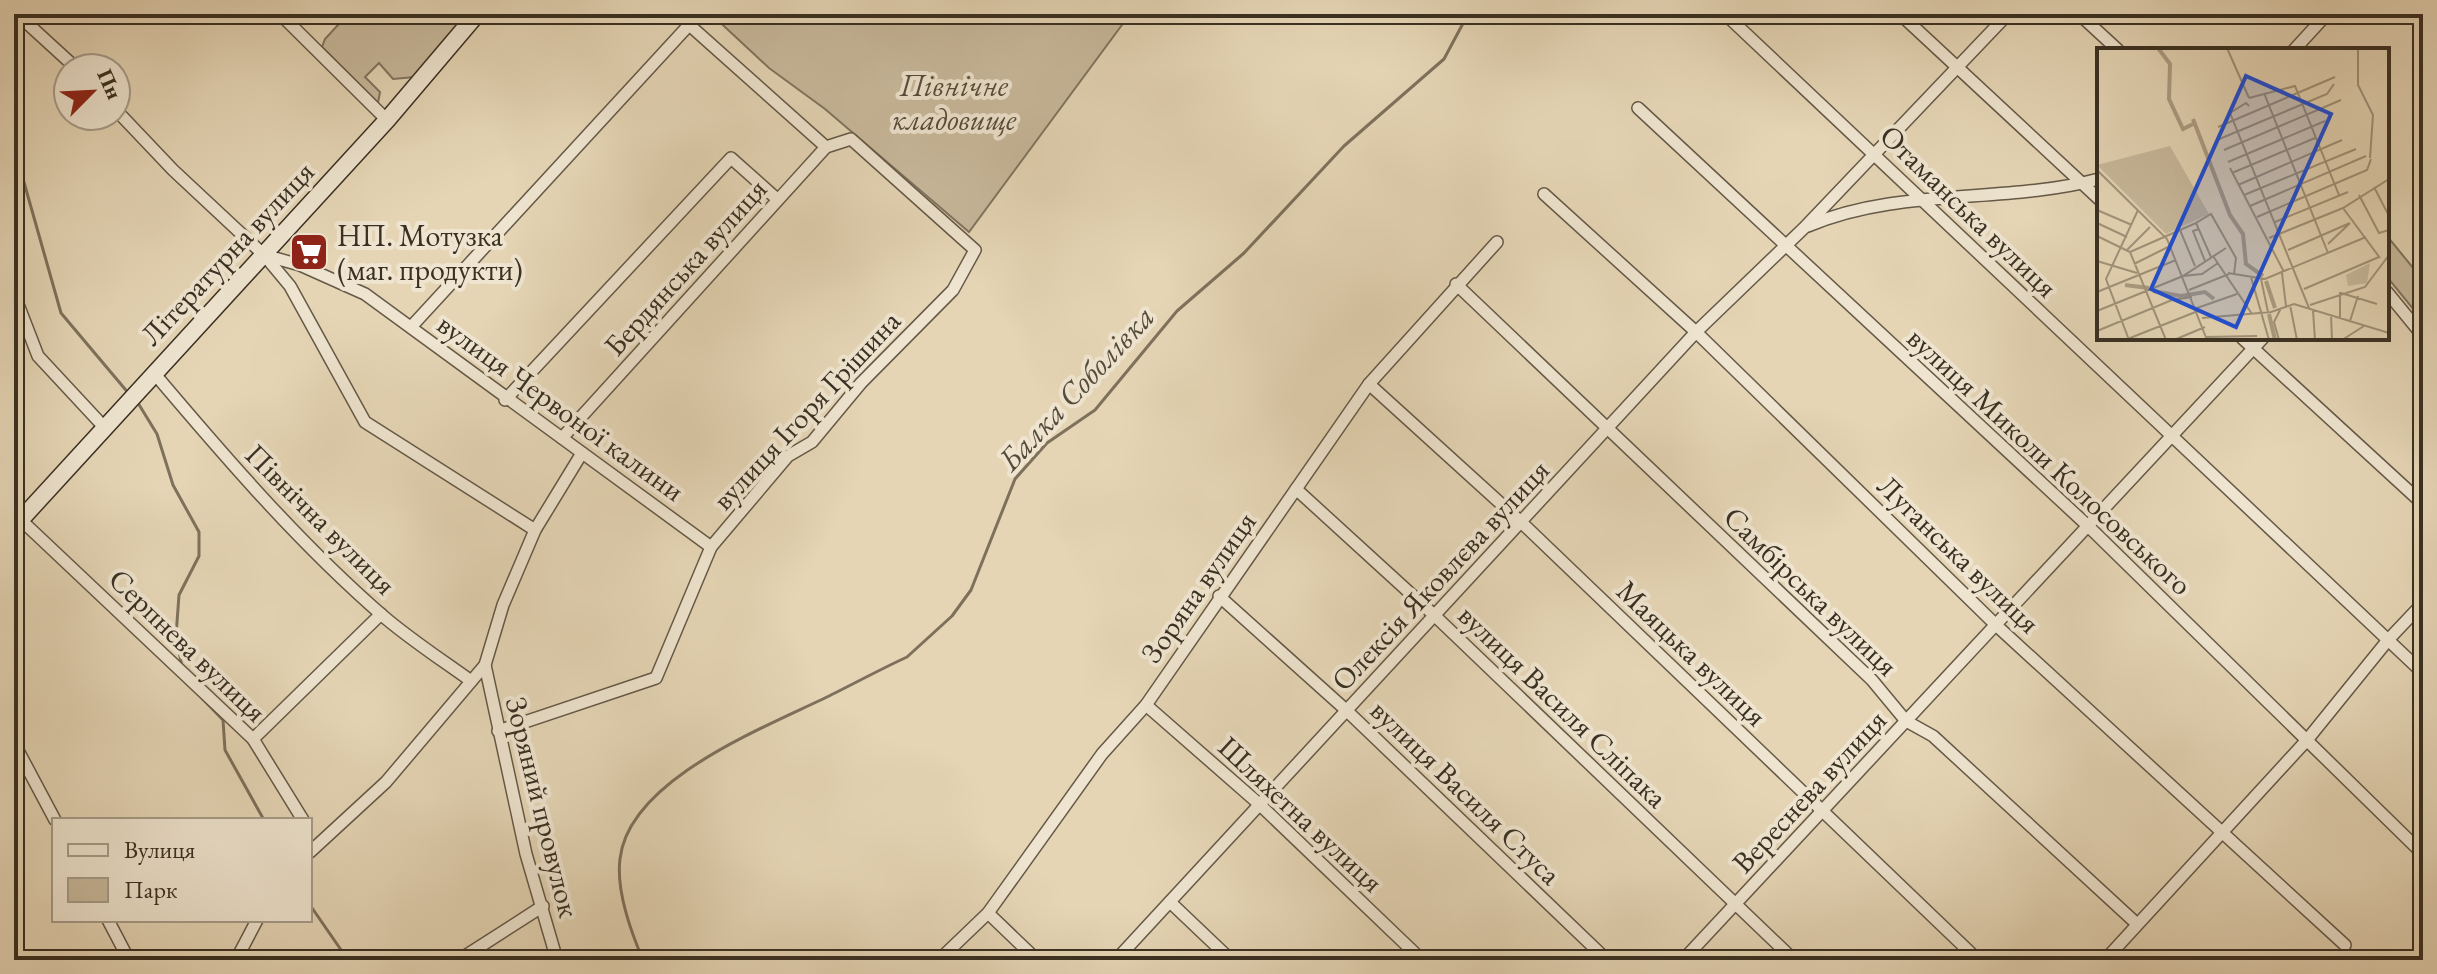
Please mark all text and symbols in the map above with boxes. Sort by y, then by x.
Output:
inset map [2097,48,2389,340]
north arrow [52,52,132,132]
text: Пн [90,64,129,104]
park label: Північне кладовище [892,66,1017,139]
street label: Отаманська вулиця [1872,116,2066,306]
street label: Літературна вулиця [132,153,322,353]
street label: Бердянська вулиця [595,170,775,364]
place label: НП. Мотузка (маг. продукти) [337,216,523,289]
supermarket icon: НП. Мотузка (маг. продукти) [288,231,330,273]
water label: Балка Соболівка [988,296,1164,480]
street label: вулиця Ігоря Грішина [703,302,909,518]
street label: вулиця Червоної калини [430,304,692,510]
street label: вулиця Миколи Колосовського [1899,319,2201,603]
street label: Північна вулиця [237,435,405,603]
street label: Олексія Яковлєва вулиця [1322,451,1558,699]
street label: Луганська вулиця [1869,466,2049,642]
street label: Самбірська вулиця [1715,498,1907,684]
street label: Зоряна вулиця [1132,504,1264,670]
street label: Серпнева вулиця [101,560,275,730]
street label: Маяцька вулиця [1608,571,1776,735]
street label: вулиця Василя Сліпака [1450,596,1676,816]
street label: вулиця Василя Стуса [1362,691,1570,893]
street label: Зоряний провулок [497,693,589,921]
street label: Вереснева вулиця [1723,701,1895,881]
street label: Шляхетна вулиця [1210,727,1392,901]
legend [52,818,312,922]
text: Вулиця [124,834,196,865]
text: Парк [124,874,178,905]

